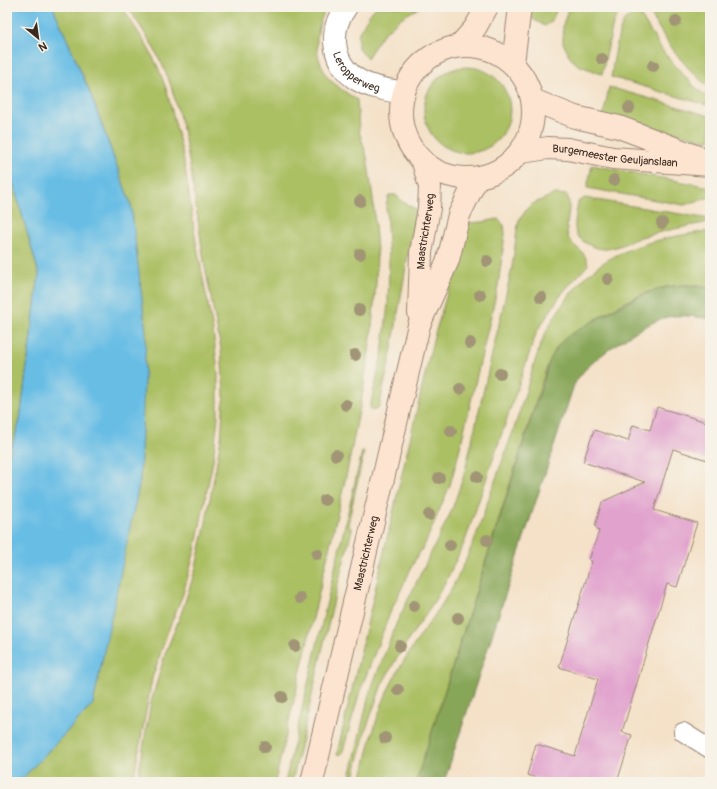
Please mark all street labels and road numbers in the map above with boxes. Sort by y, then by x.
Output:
street label: Leropperweg [330,50,382,95]
street label: Burgemeester Geuljanslaan [552,142,678,169]
street label: Maastrichterweg [414,193,436,269]
street label: Maastrichterweg [351,514,381,592]

